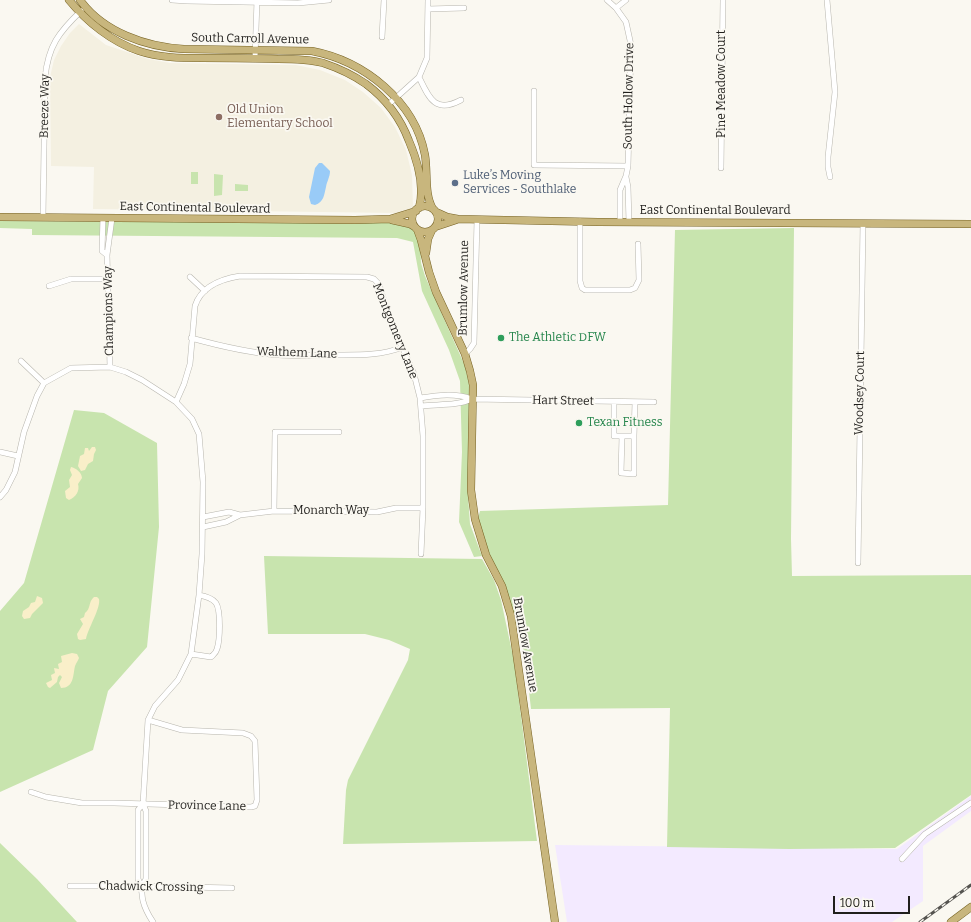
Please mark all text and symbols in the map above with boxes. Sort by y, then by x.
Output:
street label: Pine Meadow Court [715,30,729,138]
street label: South Carroll Avenue [191,31,309,47]
street label: South Hollow Drive [621,42,637,150]
street label: Breeze Way [37,74,53,138]
place label: Old Union Elementary School [227,103,333,131]
marker: Old Union Elementary School [214,112,224,122]
place label: Luke’s Moving Services - Southlake [463,169,576,197]
marker: Luke’s Moving Services - Southlake [450,178,460,188]
street label: East Continental Boulevard [119,199,271,217]
street label: East Continental Boulevard [639,204,791,218]
street label: Brumlow Avenue [456,240,472,336]
street label: Champions Way [101,266,117,356]
street label: Montgomery Lane [369,281,421,381]
place label: The Athletic DFW [509,331,606,345]
marker: The Athletic DFW [496,333,506,343]
street label: Walthem Lane [256,344,338,362]
street label: Woodsey Court [852,351,868,435]
street label: Hart Street [532,393,594,409]
place label: Texan Fitness [587,416,663,430]
marker: Texan Fitness [574,418,584,428]
street label: Monarch Way [293,504,369,518]
street label: Brumlow Avenue [510,597,540,693]
street label: Province Lane [168,798,246,814]
street label: Chadwick Crossing [98,879,204,895]
scale bar [835,888,912,914]
text: 100 m [840,896,874,910]

